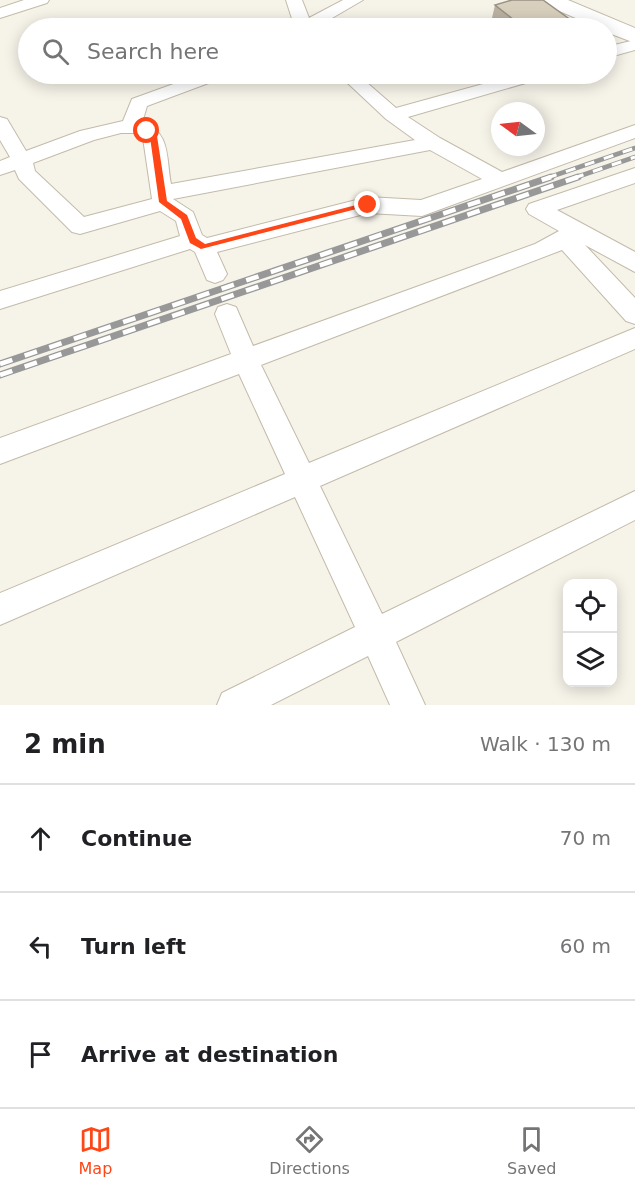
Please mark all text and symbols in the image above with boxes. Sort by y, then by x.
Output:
search box [18,18,617,84]
icon: search [39,35,72,68]
text: Search here [87,39,219,64]
north arrow [491,102,545,156]
route start [133,117,159,143]
route end [354,191,380,217]
map controls [563,579,617,687]
button: locate [563,579,617,633]
button: layers [563,633,617,687]
text: 2 min [24,729,106,759]
text: Walk · 130 m [480,732,611,756]
icon: ahead [24,822,57,855]
text: Continue [81,826,192,851]
text: 70 m [560,826,611,850]
icon: left [24,930,57,963]
text: Turn left [81,934,186,959]
text: 60 m [560,934,611,958]
icon: arrive [24,1038,57,1071]
text: Arrive at destination [81,1042,338,1067]
tab: Map [79,1123,112,1178]
tab: Directions [269,1123,350,1178]
tab: Saved [507,1123,556,1178]

